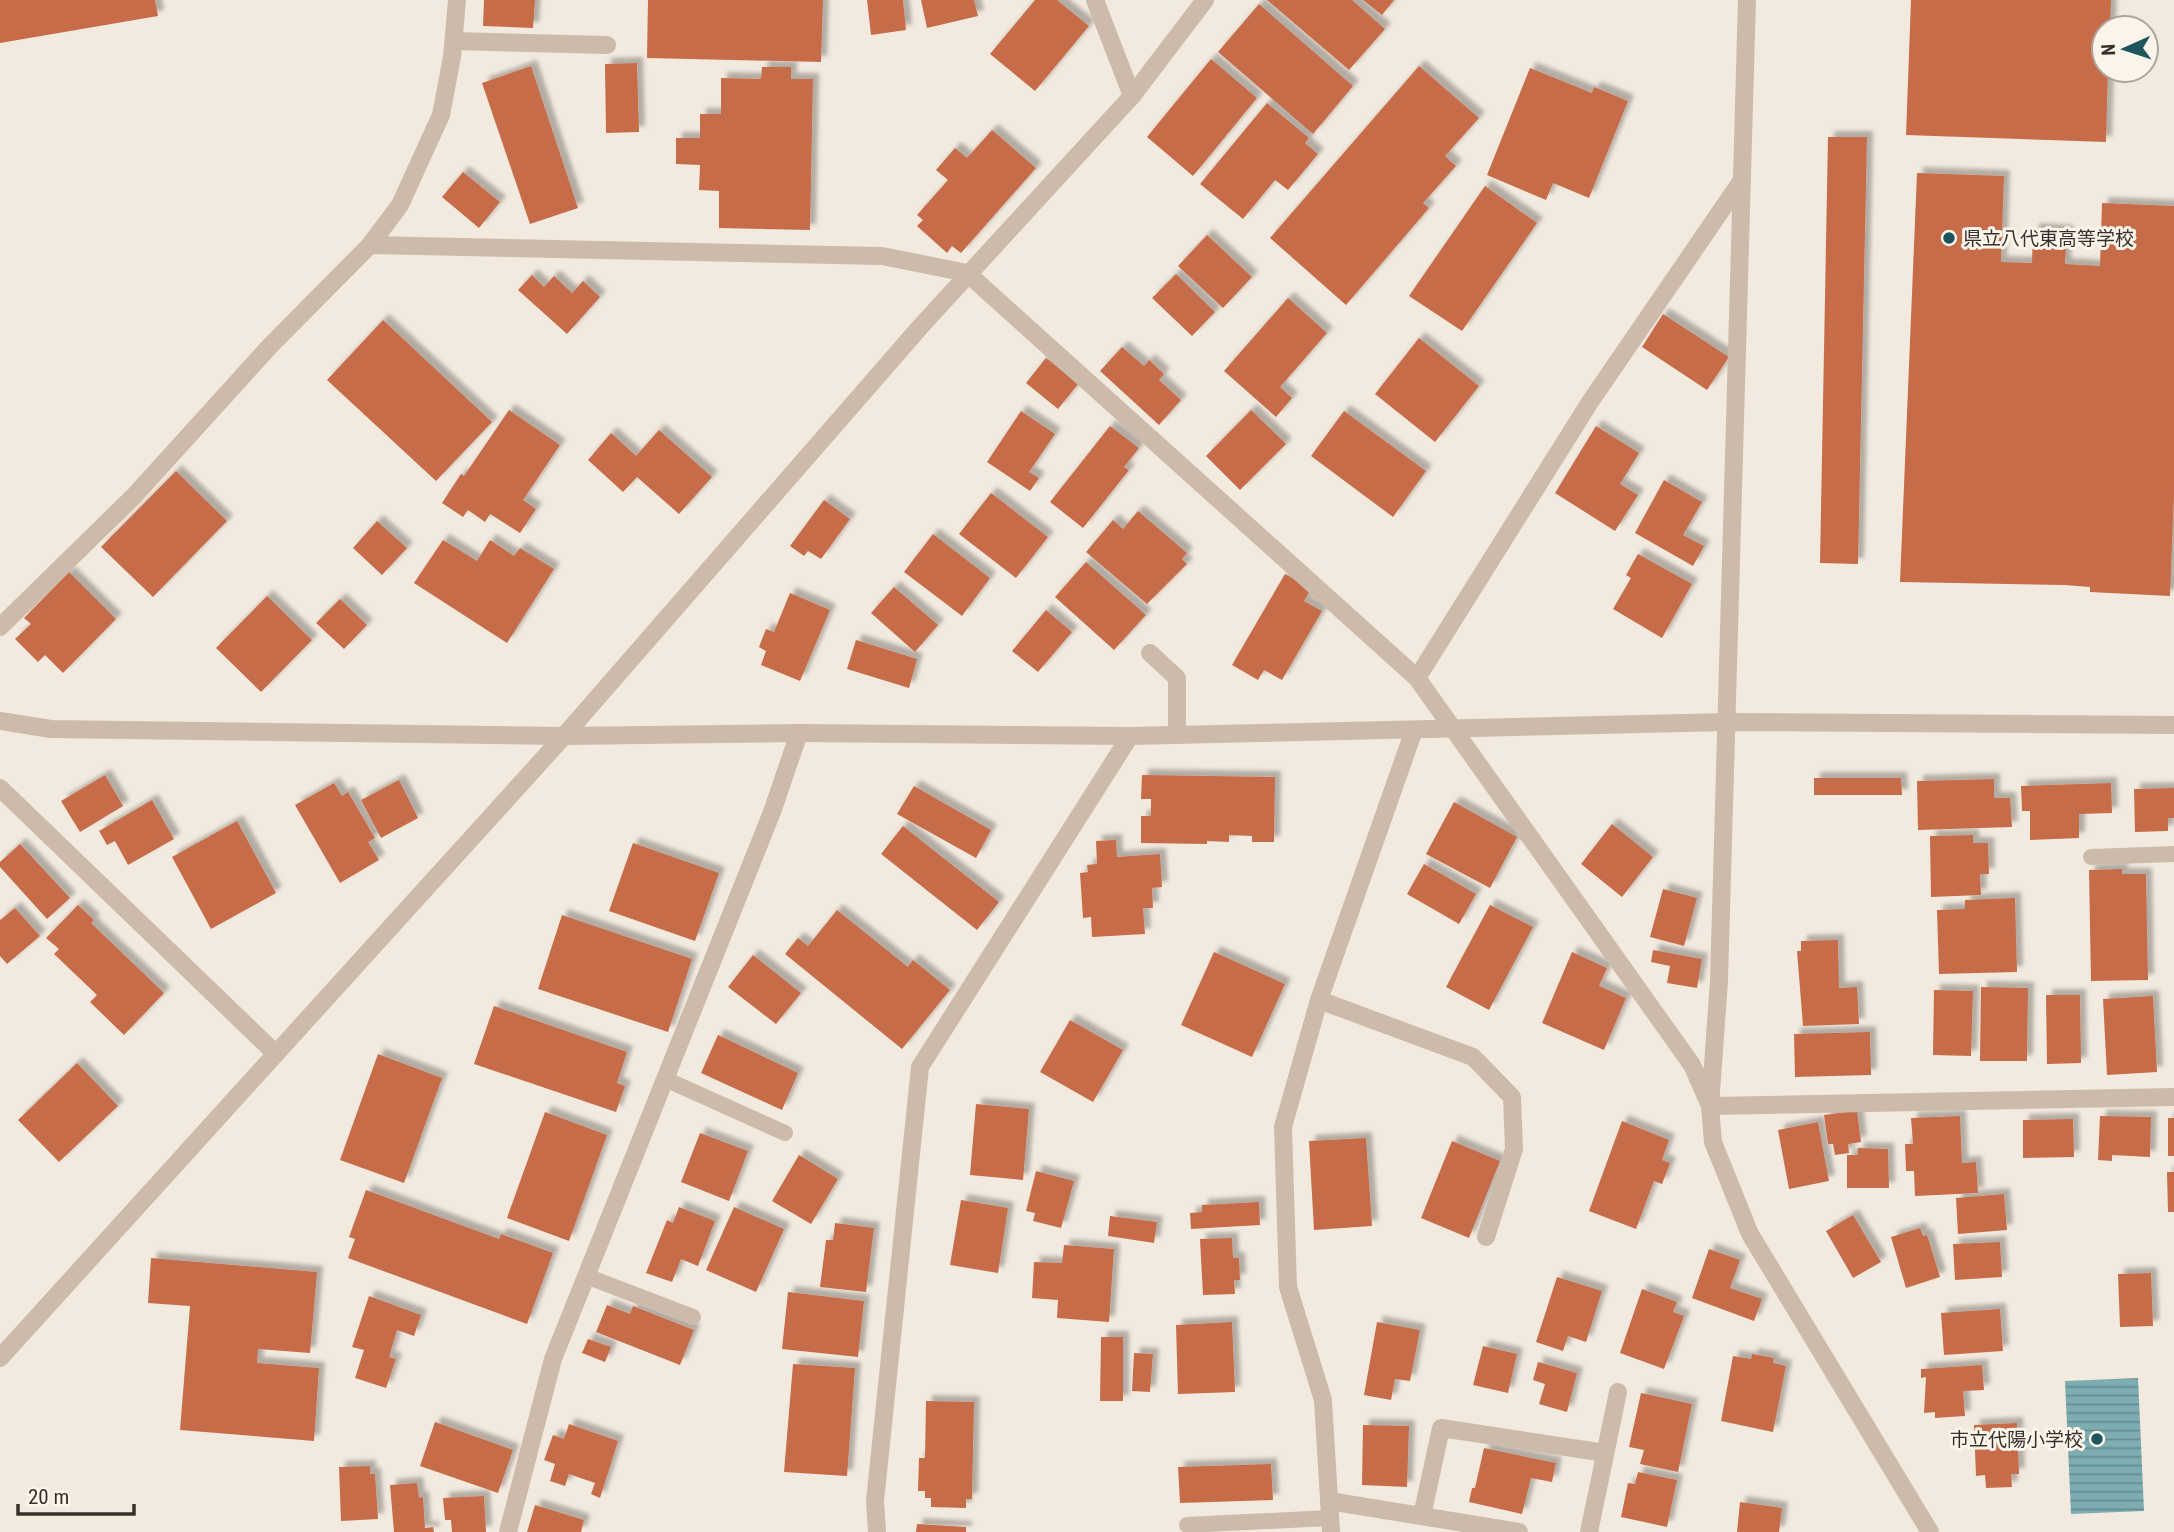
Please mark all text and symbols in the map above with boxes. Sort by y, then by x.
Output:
north arrow [2090,14,2160,84]
text: N [2097,43,2120,56]
place label: 県立八代東高等学校 [1963,227,2134,250]
marker: 県立八代東高等学校 [1941,230,1957,246]
place label: 市立代陽小学校 [1950,1428,2083,1451]
marker: 市立代陽小学校 [2089,1431,2105,1447]
scale bar [18,1472,133,1516]
text: 20 m [28,1485,69,1509]

